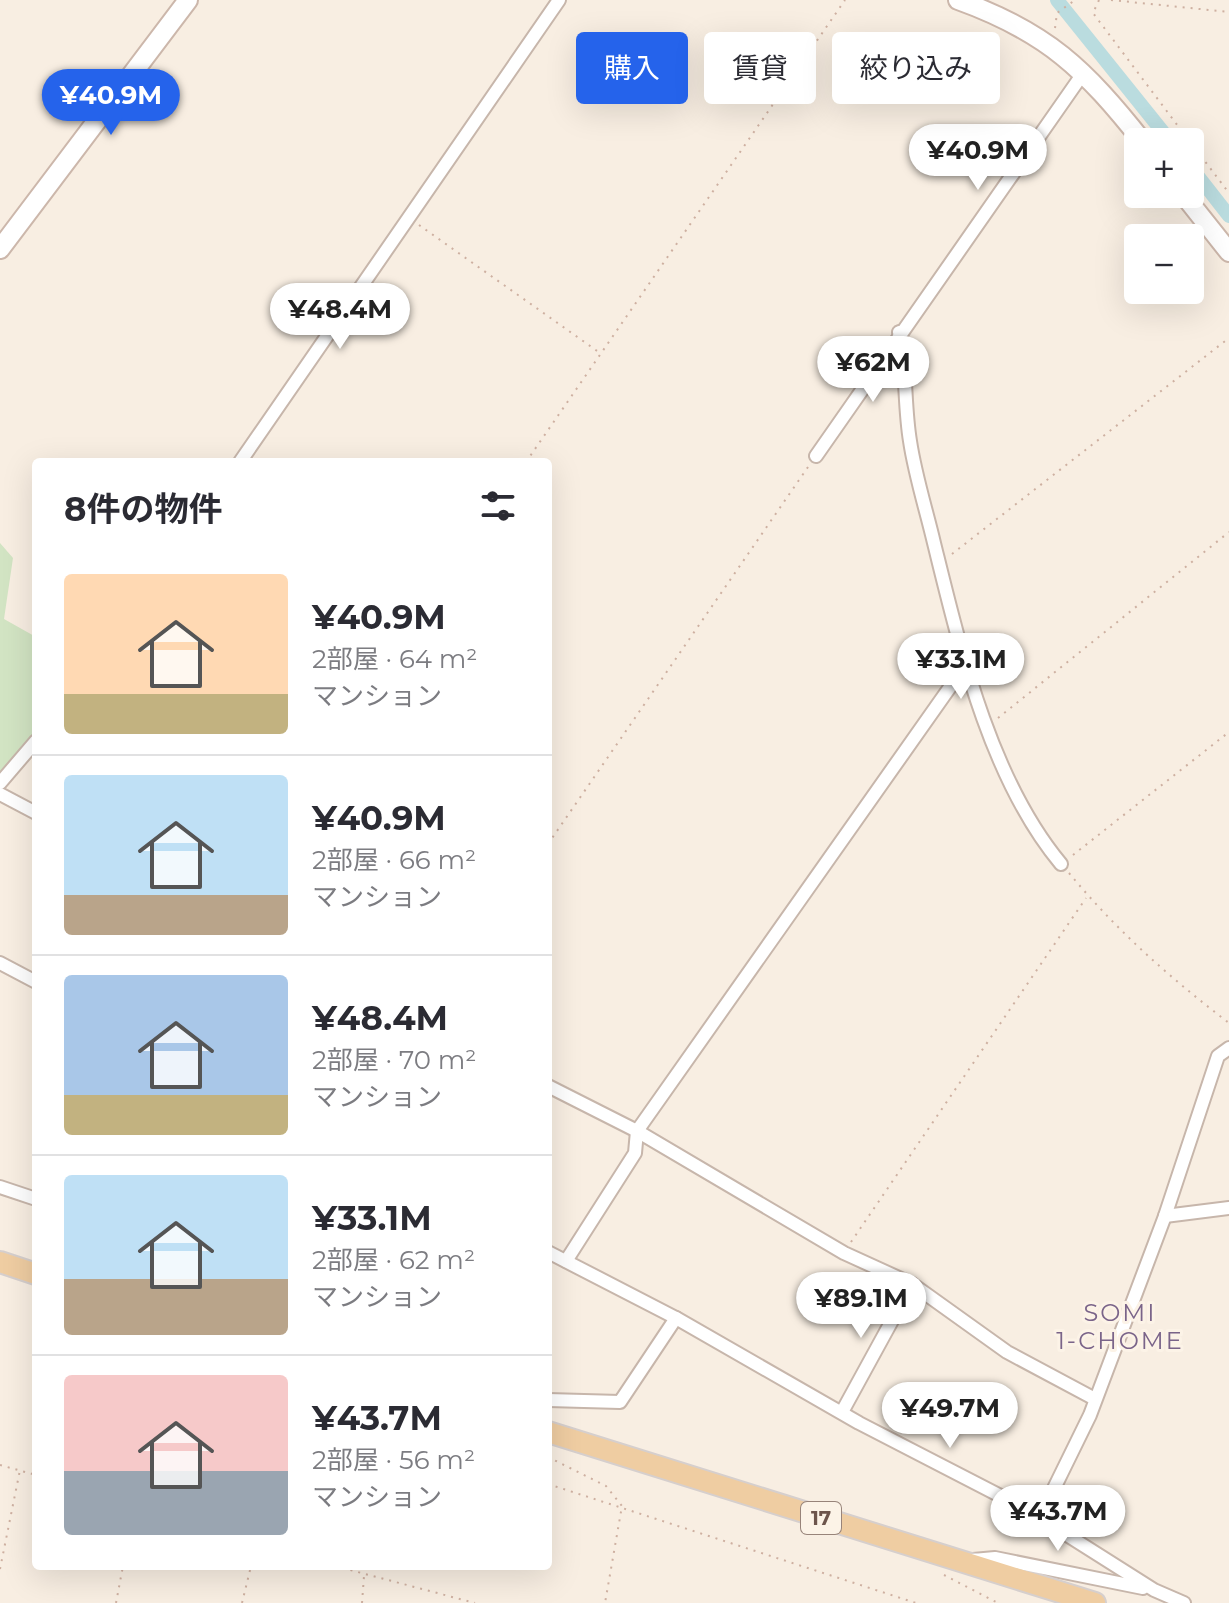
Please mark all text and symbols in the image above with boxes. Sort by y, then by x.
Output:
chip: 購入 [576,32,688,104]
chip: 賃貸 [704,32,816,104]
chip: 絞り込み [832,32,1000,104]
pin: ¥40.9M [46,69,176,137]
text: ¥40.9M [60,79,162,111]
pin: ¥40.9M [913,124,1043,192]
map controls [1124,128,1204,304]
button: + [1124,128,1204,208]
text: ¥40.9M [927,134,1029,166]
button: − [1124,224,1204,304]
pin: ¥48.4M [275,283,405,351]
text: ¥48.4M [288,293,392,325]
pin: ¥62M [826,336,920,404]
text: ¥62M [835,346,911,378]
icon: filters [476,484,520,528]
text: 8件の物件 [64,488,222,530]
text: ¥40.9M [312,596,446,638]
icon: home [128,606,224,702]
pin: ¥33.1M [896,633,1026,701]
text: 2部屋 · 64 m² [312,643,478,675]
text: ¥33.1M [915,643,1007,675]
text: マンション [312,680,442,712]
text: ¥40.9M [312,797,446,839]
icon: home [128,807,224,903]
text: 2部屋 · 66 m² [312,844,476,876]
text: マンション [312,881,442,913]
text: ¥48.4M [312,997,448,1039]
icon: home [128,1007,224,1103]
text: 2部屋 · 70 m² [312,1044,477,1076]
text: マンション [312,1081,442,1113]
text: ¥33.1M [312,1197,432,1239]
icon: home [128,1207,224,1303]
text: 2部屋 · 62 m² [312,1244,475,1276]
pin: ¥89.1M [796,1272,926,1340]
text: マンション [312,1281,442,1313]
text: ¥89.1M [814,1282,908,1314]
district label: SOMI 1-CHOME [1056,1298,1184,1355]
pin: ¥49.7M [885,1382,1015,1450]
text: ¥49.7M [900,1392,1000,1424]
text: ¥43.7M [312,1397,442,1439]
icon: home [128,1407,224,1503]
text: 2部屋 · 56 m² [312,1444,475,1476]
text: マンション [312,1481,442,1513]
pin: ¥43.7M [993,1485,1123,1553]
text: ¥43.7M [1008,1495,1108,1527]
road number: 17 [801,1502,841,1534]

